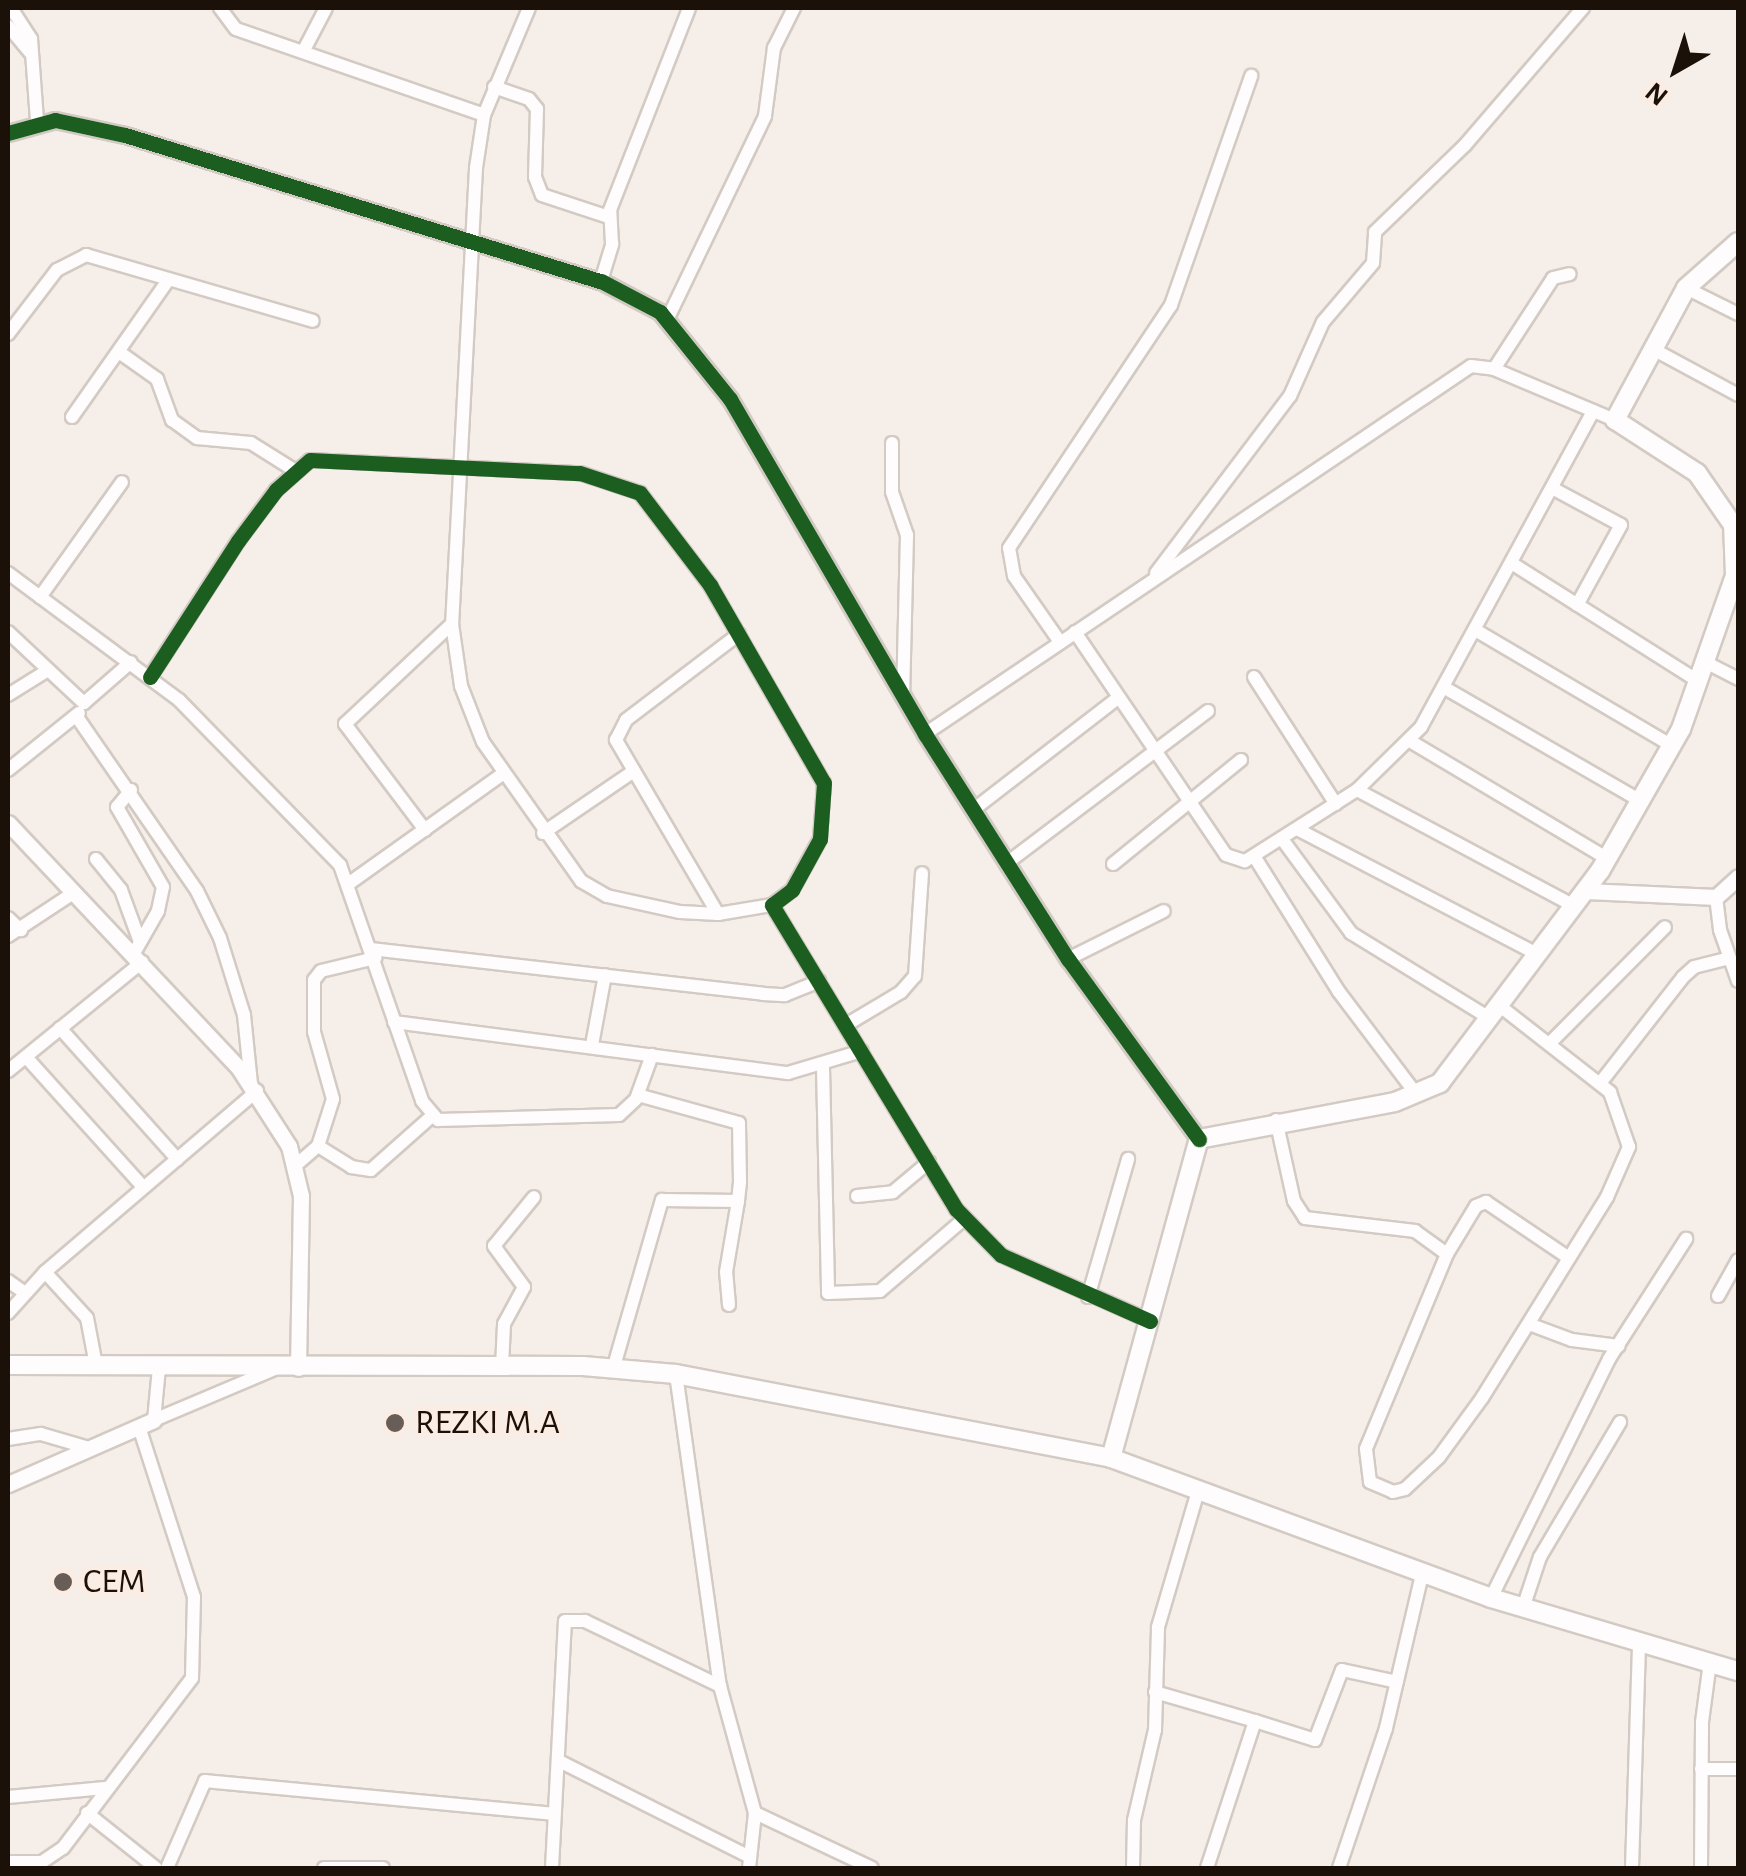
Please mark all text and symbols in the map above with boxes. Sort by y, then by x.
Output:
north arrow [1626,20,1726,120]
text: N [1641,76,1673,110]
place label: REZKI M.A [415,1402,560,1444]
marker: REZKI M.A [384,1412,406,1434]
place label: CEM [83,1561,146,1603]
marker: CEM [52,1571,74,1593]

